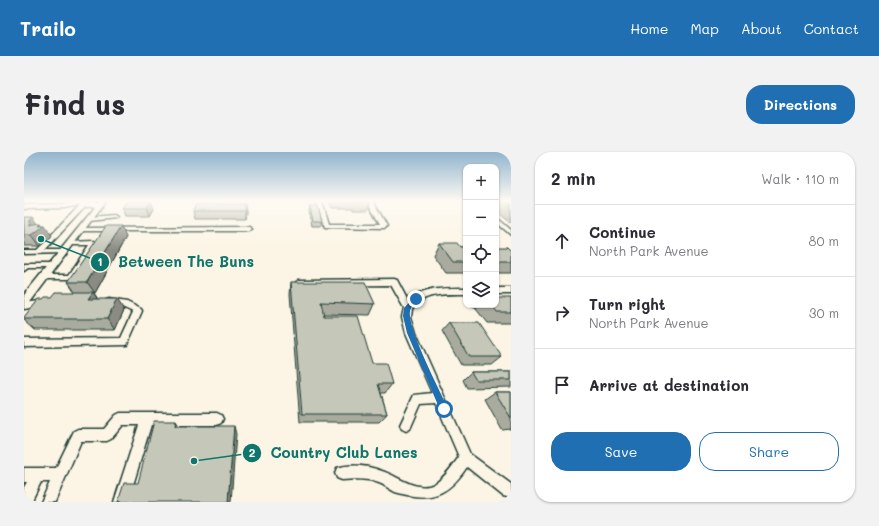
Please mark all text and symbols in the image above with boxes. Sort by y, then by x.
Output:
text: Trailo [20,16,76,41]
text: Home [630,19,668,38]
text: Map [690,19,719,38]
text: About [741,19,782,38]
text: Contact [804,19,859,38]
button: Directions [746,85,855,124]
text: Find us [24,86,125,122]
map controls [463,164,499,308]
button: + [463,164,499,200]
text: 2 min [551,167,596,189]
text: Walk · 110 m [761,170,839,187]
button: − [463,200,499,236]
text: Continue [589,222,656,242]
icon: ahead [551,230,573,252]
text: 80 m [809,232,839,249]
button: locate [463,236,499,272]
text: North Park Avenue [589,242,709,259]
callout: Between The Buns [90,248,262,275]
text: Between The Buns [118,251,254,271]
text: 1 [97,253,103,269]
button: layers [463,272,499,308]
route end [407,290,425,308]
text: Turn right [589,294,666,314]
icon: right [551,302,573,324]
text: 30 m [809,304,839,321]
text: North Park Avenue [589,314,709,331]
icon: arrive [551,374,573,396]
text: Arrive at destination [589,375,749,395]
route start [435,400,453,418]
button: Save [551,432,691,471]
button: Share [699,432,839,471]
callout: Country Club Lanes [242,440,426,467]
text: Country Club Lanes [270,442,418,462]
text: 2 [249,444,256,460]

